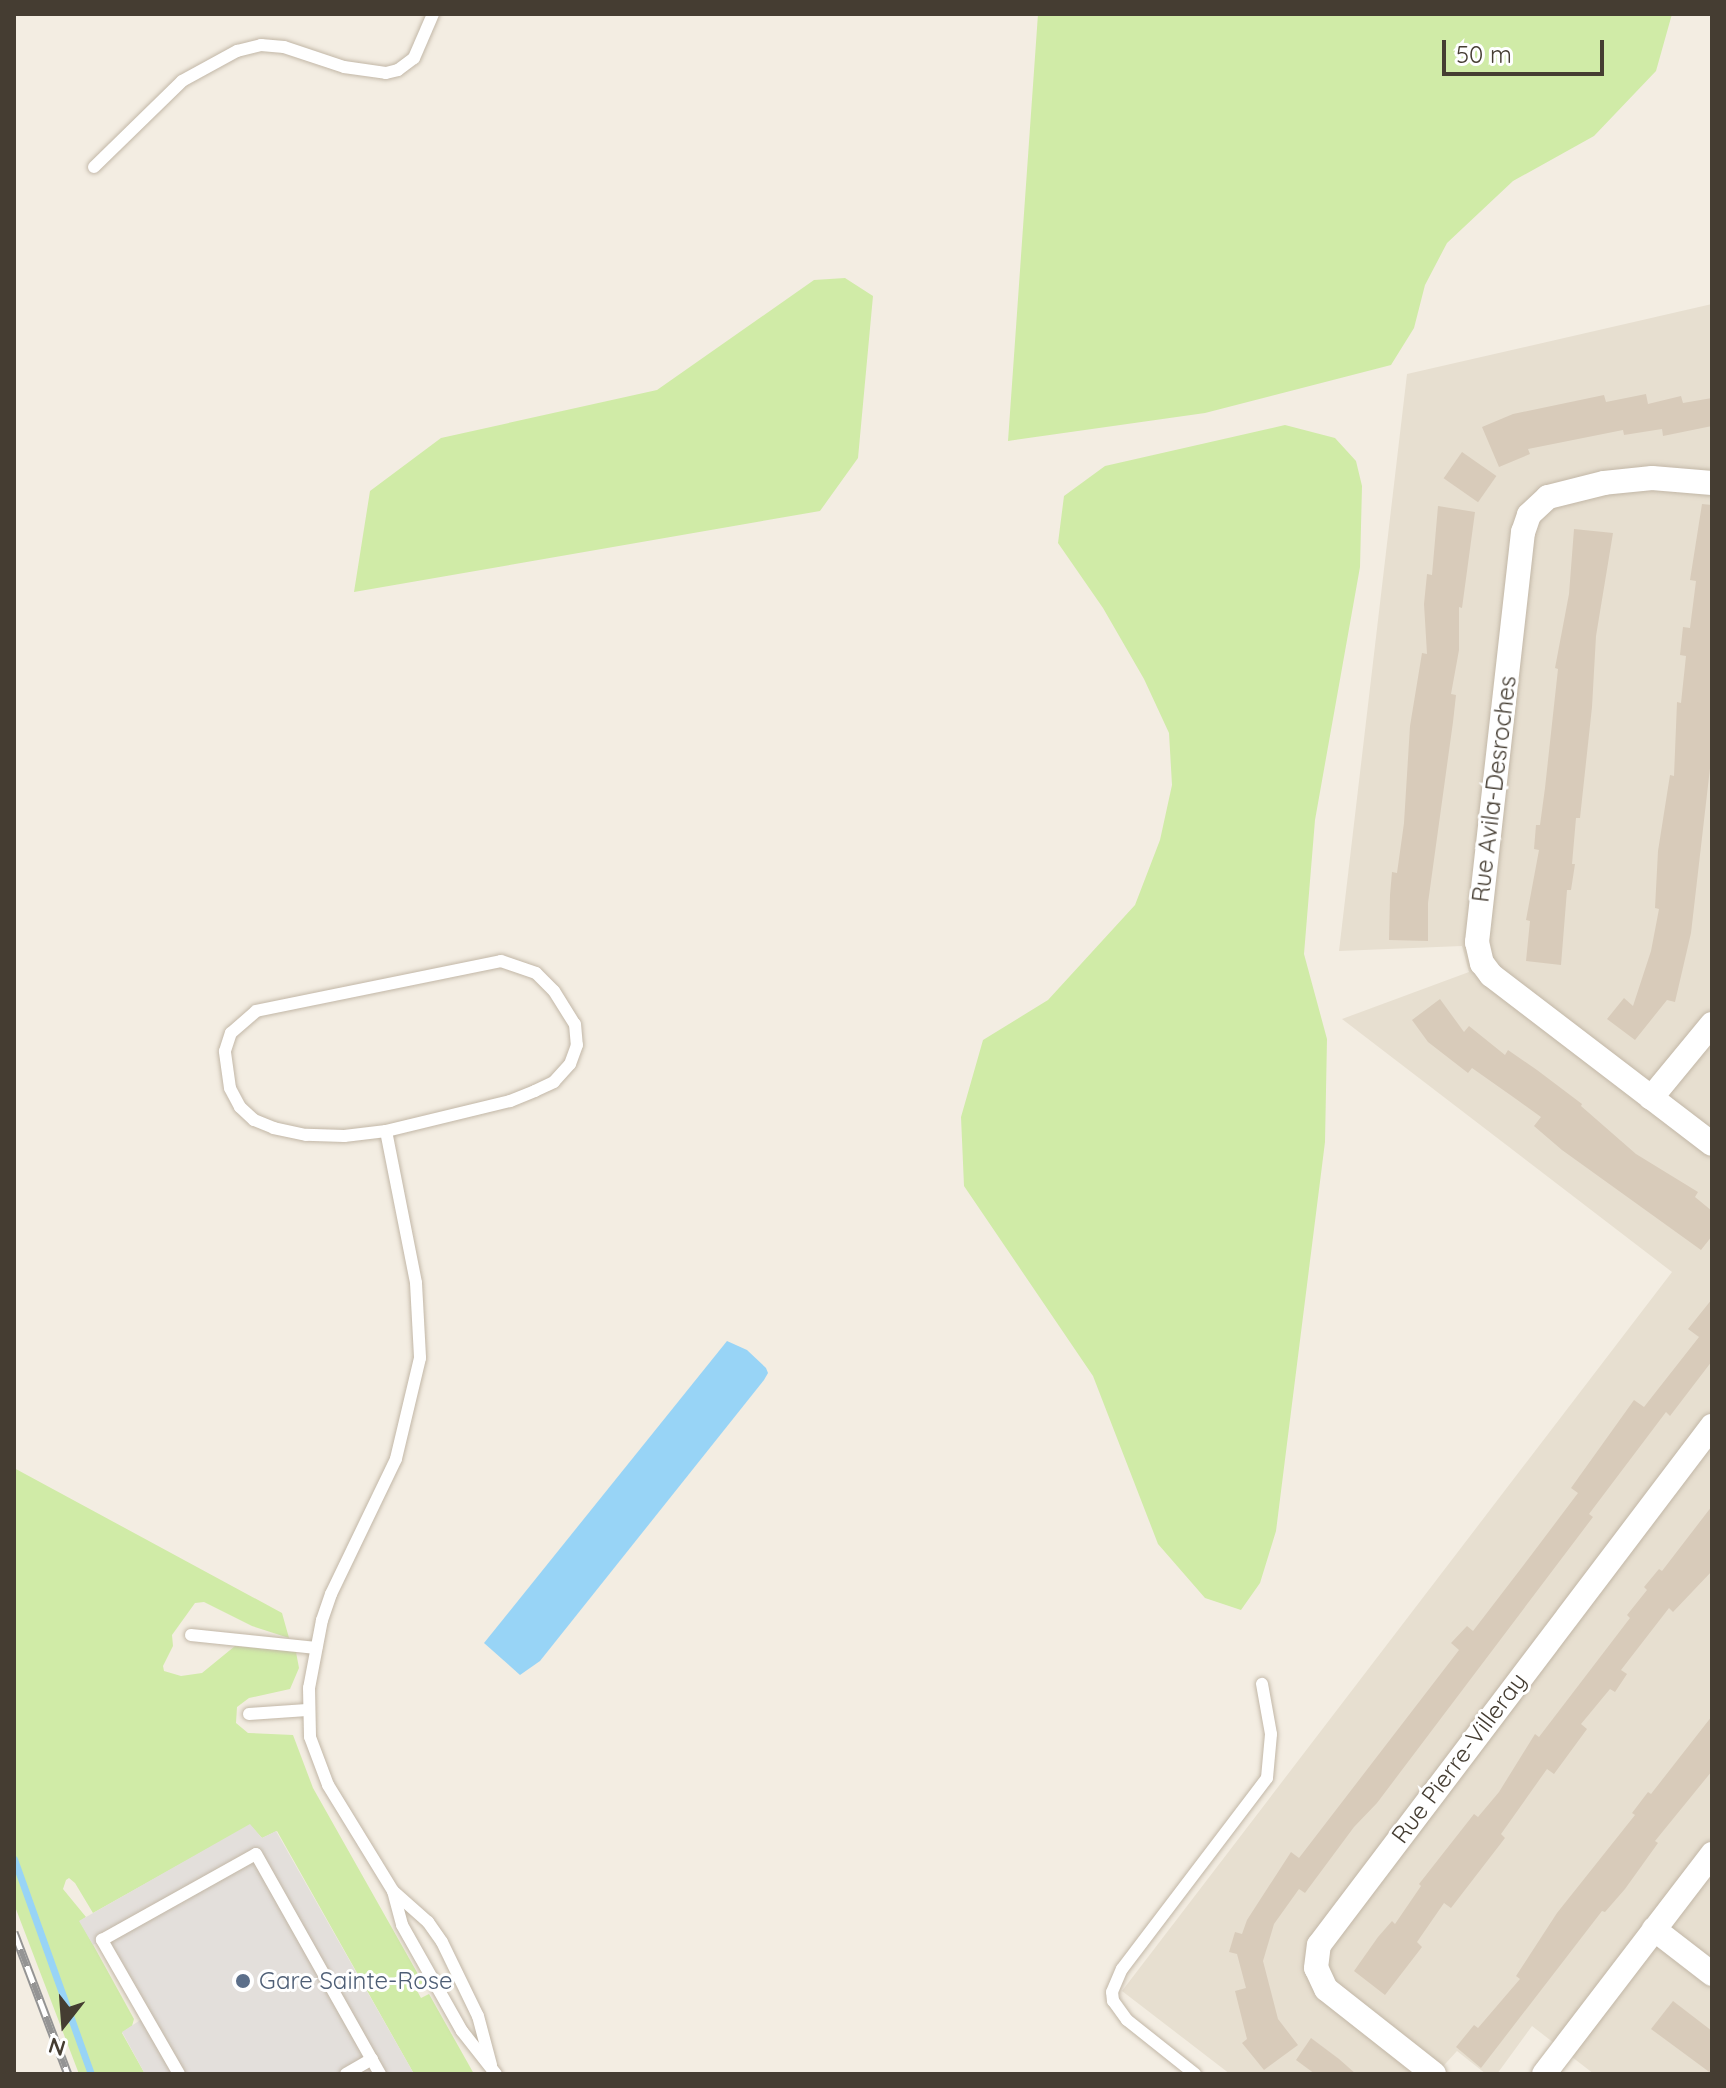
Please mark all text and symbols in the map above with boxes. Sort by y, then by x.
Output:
scale bar [1446,24,1608,74]
text: 50 m [1456,39,1512,69]
street label: Rue Avila-Desroches [1466,674,1522,904]
street label: Rue Pierre-Villeray [1385,1667,1533,1849]
place label: Gare Sainte-Rose [259,1967,453,1995]
marker: Gare Sainte-Rose [234,1972,252,1990]
north arrow [24,1984,104,2064]
text: N [45,2031,69,2063]

